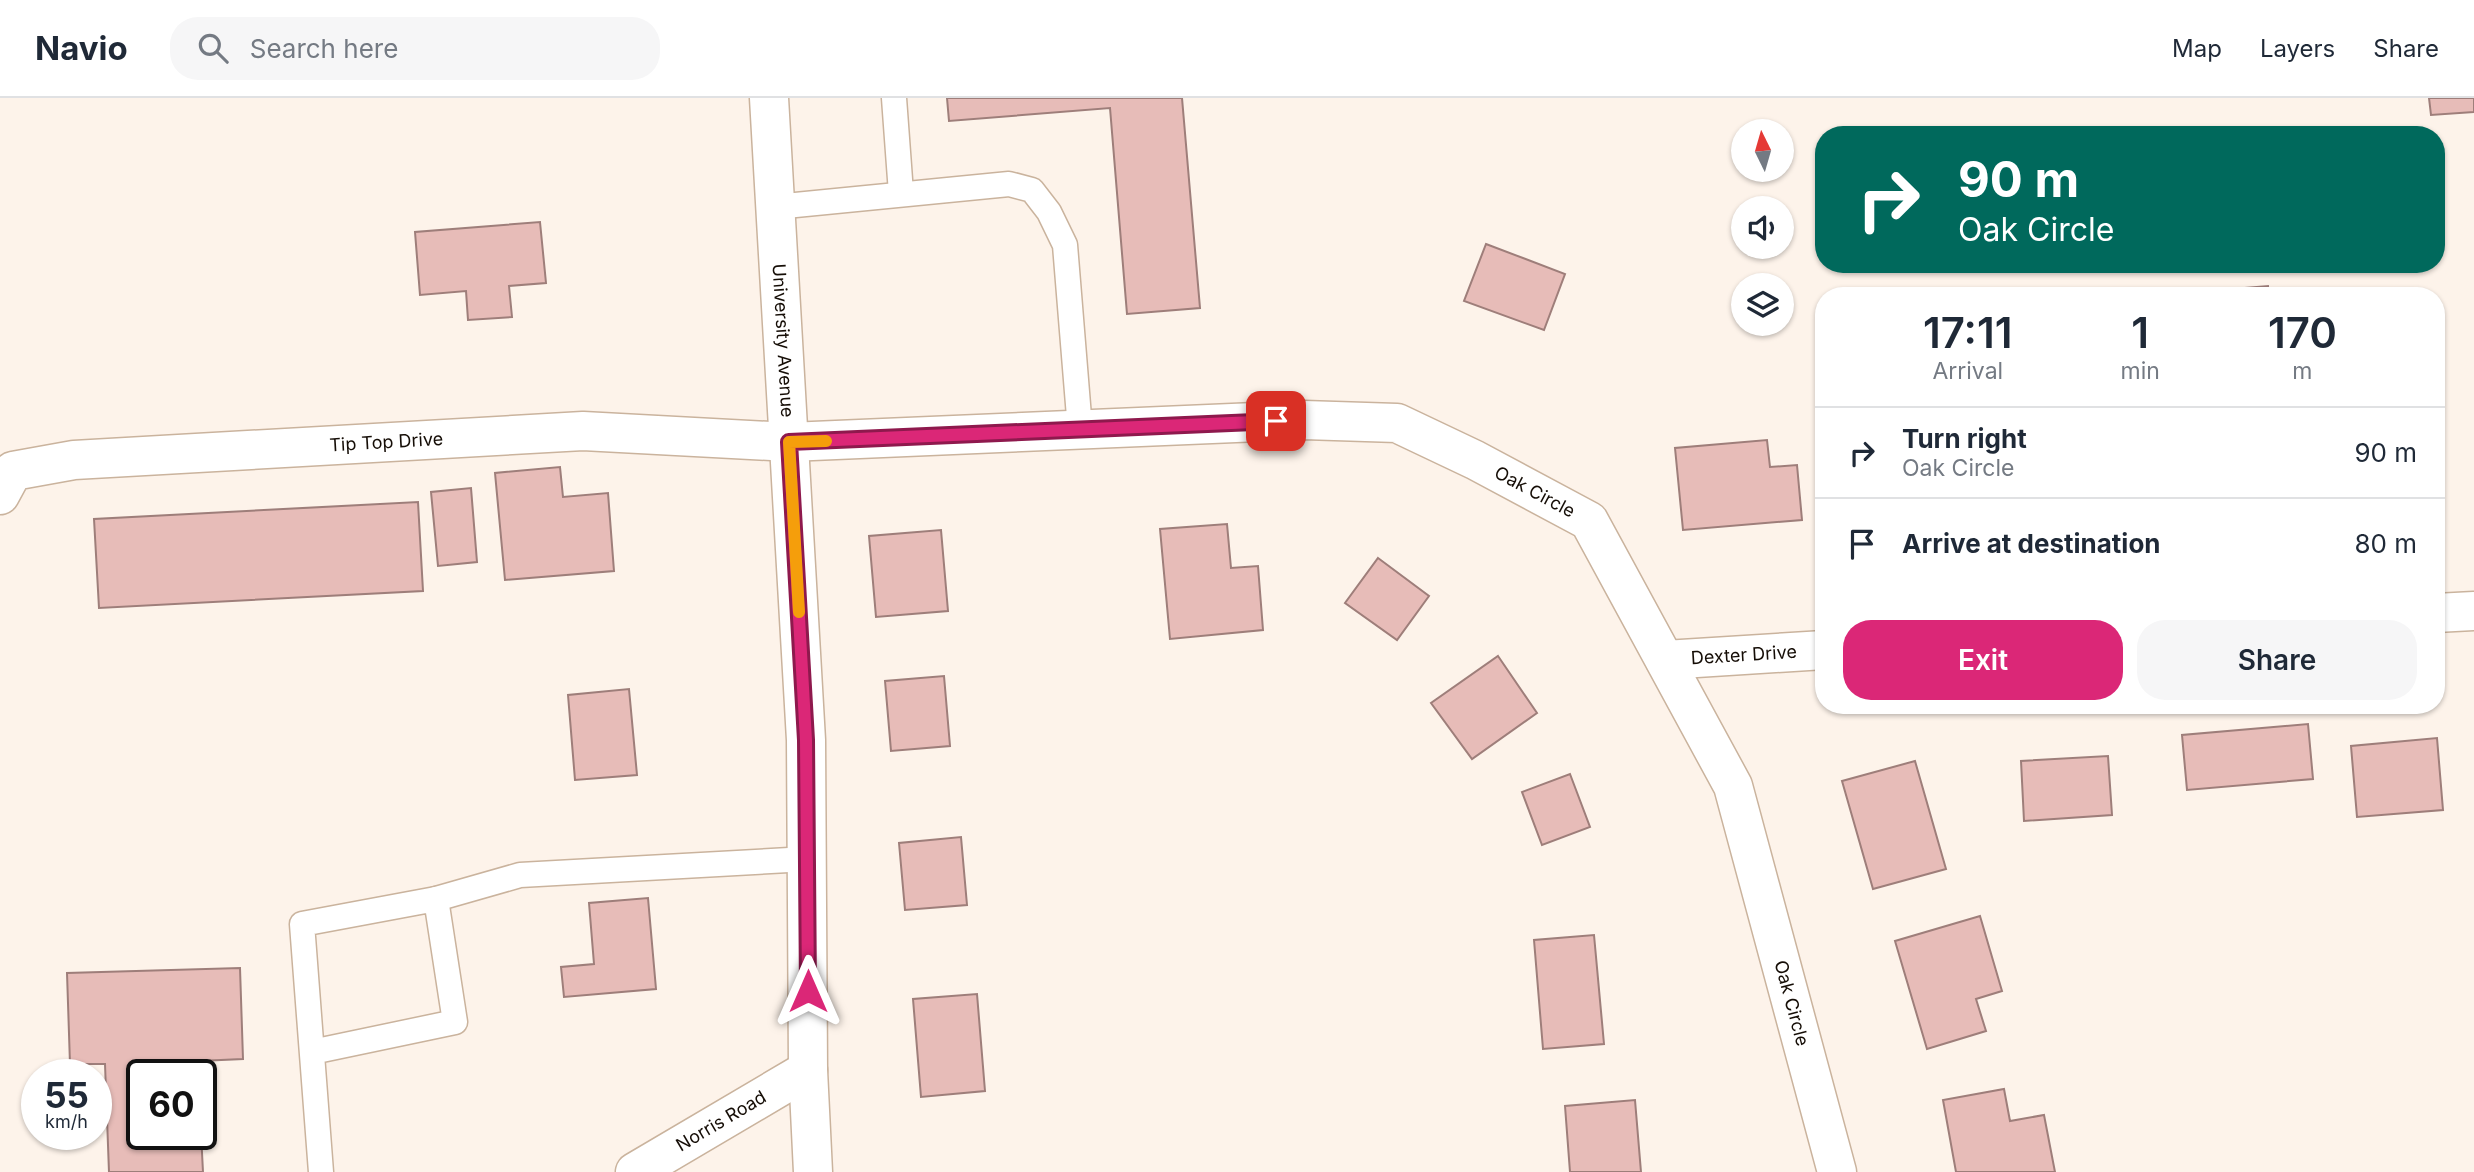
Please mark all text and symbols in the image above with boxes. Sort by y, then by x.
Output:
search box [170,17,660,80]
text: Navio [35,28,128,68]
icon: search [194,29,232,67]
text: Search here [250,33,398,64]
text: Map [2172,34,2222,63]
text: Layers [2260,34,2335,63]
text: Share [2373,34,2439,63]
north arrow [1731,119,1794,182]
map controls [1731,119,1794,336]
text: 90 m [1958,150,2079,209]
icon: right [1843,154,1934,245]
button: sound [1731,196,1794,259]
text: Oak Circle [1958,210,2114,249]
street label: University Avenue [769,263,798,418]
button: layers [1731,273,1794,336]
text: 17:11 [1923,307,2013,358]
text: 1 [2131,307,2149,358]
text: 170 [2268,307,2337,358]
text: Arrival [1932,357,2003,385]
text: min [2121,357,2160,385]
text: m [2292,357,2313,385]
pin [1246,391,1306,451]
icon: arrive [1257,402,1295,440]
text: Turn right [1902,423,2027,454]
street label: Tip Top Drive [329,428,444,455]
icon: right [1843,434,1881,472]
text: 90 m [2354,437,2417,468]
text: Oak Circle [1902,454,2014,482]
street label: Oak Circle [1491,462,1579,522]
icon: arrive [1843,525,1881,563]
text: Arrive at destination [1902,528,2161,559]
text: 80 m [2354,528,2417,559]
button: Exit [1843,620,2123,700]
button: Share [2137,620,2417,700]
street label: Dexter Drive [1690,641,1797,668]
position arrow [771,954,845,1028]
street label: Oak Circle [1770,958,1814,1048]
speed limit sign: 60 [126,1059,217,1150]
text: 55 [44,1074,89,1116]
street label: Norris Road [672,1086,770,1155]
text: km/h [45,1111,88,1132]

